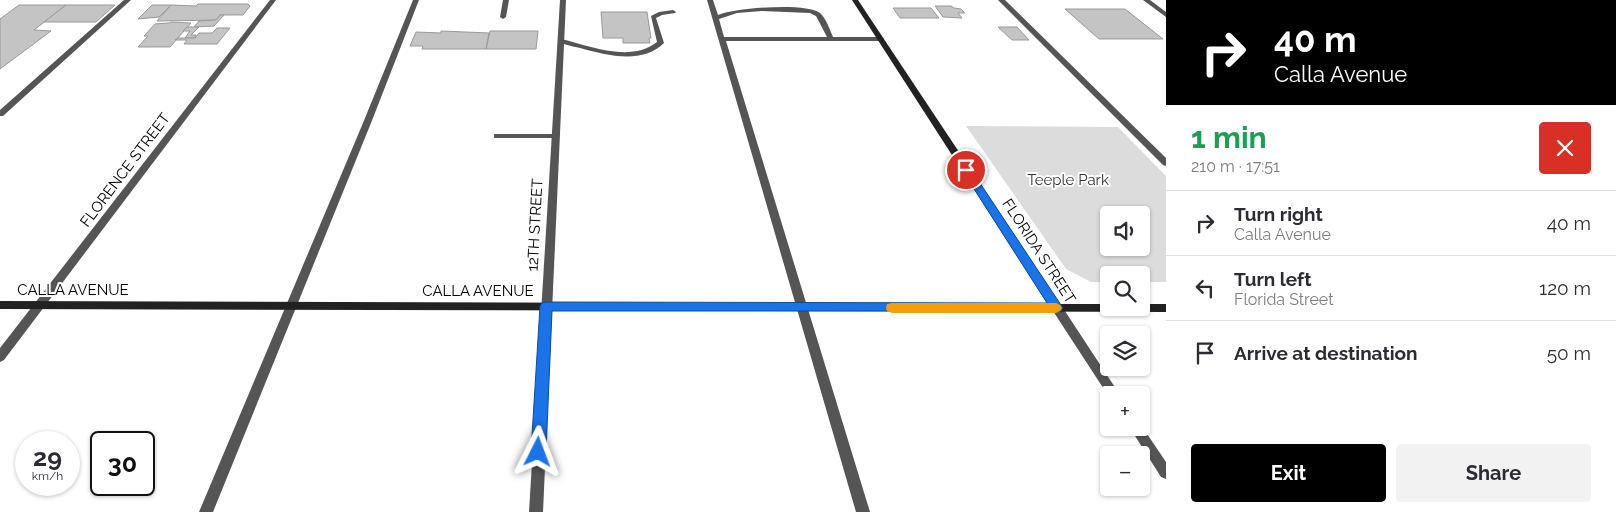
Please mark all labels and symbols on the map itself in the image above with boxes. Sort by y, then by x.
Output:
street label: FLORENCE STREET [76,110,174,230]
pin [945,149,987,191]
park label: Teeple Park [1027,171,1109,189]
street label: 12TH STREET [524,178,546,272]
street label: FLORIDA STREET [998,195,1080,307]
street label: CALLA AVENUE [17,281,129,299]
street label: CALLA AVENUE [422,282,534,300]
position arrow [511,425,563,477]
speed limit sign: 30 [90,431,155,496]

